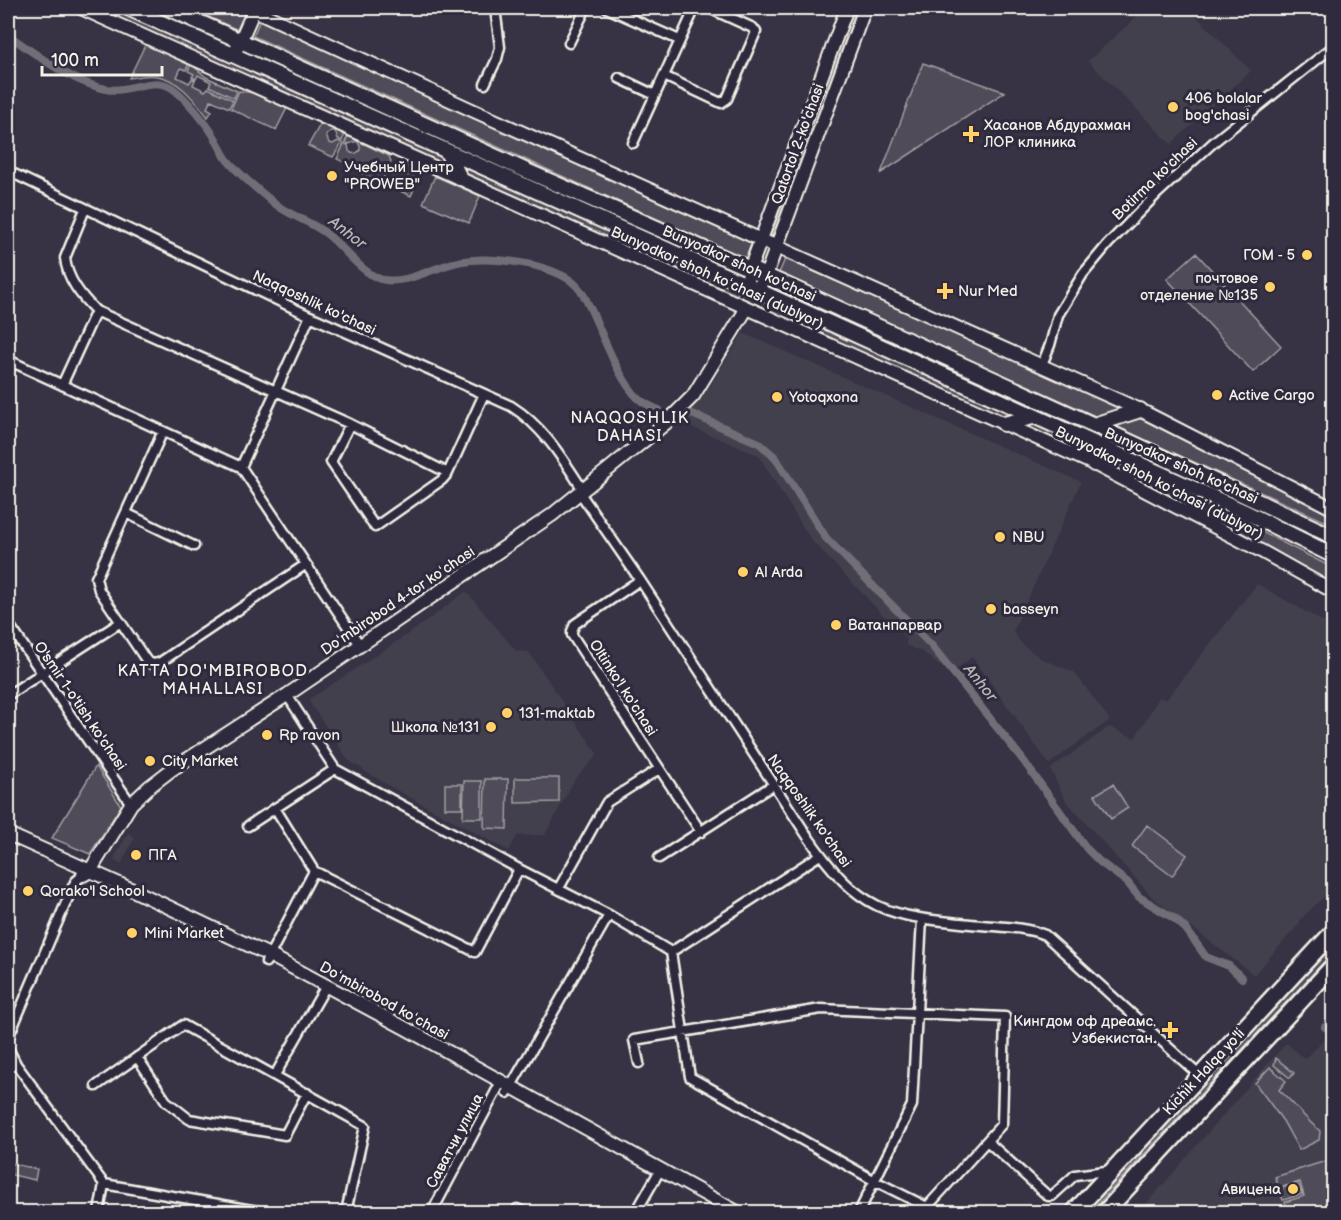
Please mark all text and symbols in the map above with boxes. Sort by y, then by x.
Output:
scale bar [42,39,162,77]
text: 100 m [51,50,99,71]
street label: Qatortol 2-ko'chasi [767,81,829,207]
place label: 406 bolalar bog'chasi [1185,89,1263,125]
marker: 406 bolalar bog'chasi [1166,100,1180,114]
place label: Хасанов Абдурахман ЛОР клиника [983,116,1131,152]
marker: Хасанов Абдурахман ЛОР клиника [962,125,980,143]
street label: Botirma ko'chasi [1108,133,1202,225]
place label: Учебный Центр "PROWEB" [344,158,454,194]
marker: Учебный Центр "PROWEB" [325,169,339,183]
water label: Anhor [324,212,371,254]
street label: Bunyodkor shoh ko'chasi [659,221,819,307]
street label: Bunyodkor shoh koʻchasi (dublyor) [608,222,826,334]
place label: ГОМ - 5 [1243,246,1295,265]
marker: ГОМ - 5 [1300,248,1314,262]
street label: Naqqoshlik ko'chasi [249,266,379,340]
place label: почтовое отделение №135 [1140,269,1258,305]
marker: почтовое отделение №135 [1263,280,1277,294]
marker: Nur Med [936,282,954,300]
place label: Nur Med [958,282,1018,301]
place label: Active Cargo [1229,386,1315,405]
place label: Yotoqxona [788,388,858,407]
marker: Active Cargo [1210,388,1224,402]
marker: Yotoqxona [770,390,784,404]
district label: NAQQOSHLIK DAHASI [570,409,690,446]
street label: Bunyodkor shoh koʻchasi (dublyor) [1052,422,1266,544]
street label: Bunyodkor shoh ko'chasi [1101,423,1261,509]
place label: NBU [1012,528,1045,547]
marker: NBU [993,530,1007,544]
street label: Doʻmbirobod 4-tor koʻchasi [317,542,479,660]
place label: Al Arda [755,563,803,582]
marker: Al Arda [736,565,750,579]
place label: basseyn [1003,600,1059,619]
marker: basseyn [984,602,998,616]
place label: Ватанпарвар [848,616,942,635]
marker: Ватанпарвар [829,618,843,632]
street label: Oltinko'l ko'chasi [585,636,661,740]
street label: O'smir 1-o'tish ko'chasi [30,638,130,774]
water label: Anhor [959,660,1002,706]
district label: KATTA DO'MBIROBOD MAHALLASI [117,662,309,699]
place label: 131-maktab [519,704,596,723]
marker: 131-maktab [500,706,514,720]
place label: Школа №131 [391,718,479,737]
marker: Школа №131 [484,720,498,734]
place label: Rp ravon [279,726,340,745]
marker: Rp ravon [260,728,274,742]
street label: Naqqoshlik ko'chasi [763,751,855,871]
place label: City Market [162,752,238,771]
marker: City Market [143,754,157,768]
place label: ПГА [148,846,178,865]
marker: ПГА [129,848,143,862]
place label: Qorako'l School [40,882,145,901]
marker: Qorako'l School [21,884,35,898]
place label: Mini Market [144,924,224,943]
marker: Mini Market [125,926,139,940]
street label: Doʻmbirobod koʻchasi [316,958,452,1044]
place label: Кингдом оф дреамс. Узбекистан. [1013,1012,1156,1048]
marker: Кингдом оф дреамс. Узбекистан. [1161,1021,1179,1039]
street label: Kichik Halqa yo'li [1159,1025,1249,1119]
street label: Саватчи улица [422,1090,488,1192]
place label: Авицена [1220,1180,1281,1199]
marker: Авицена [1286,1182,1300,1196]

